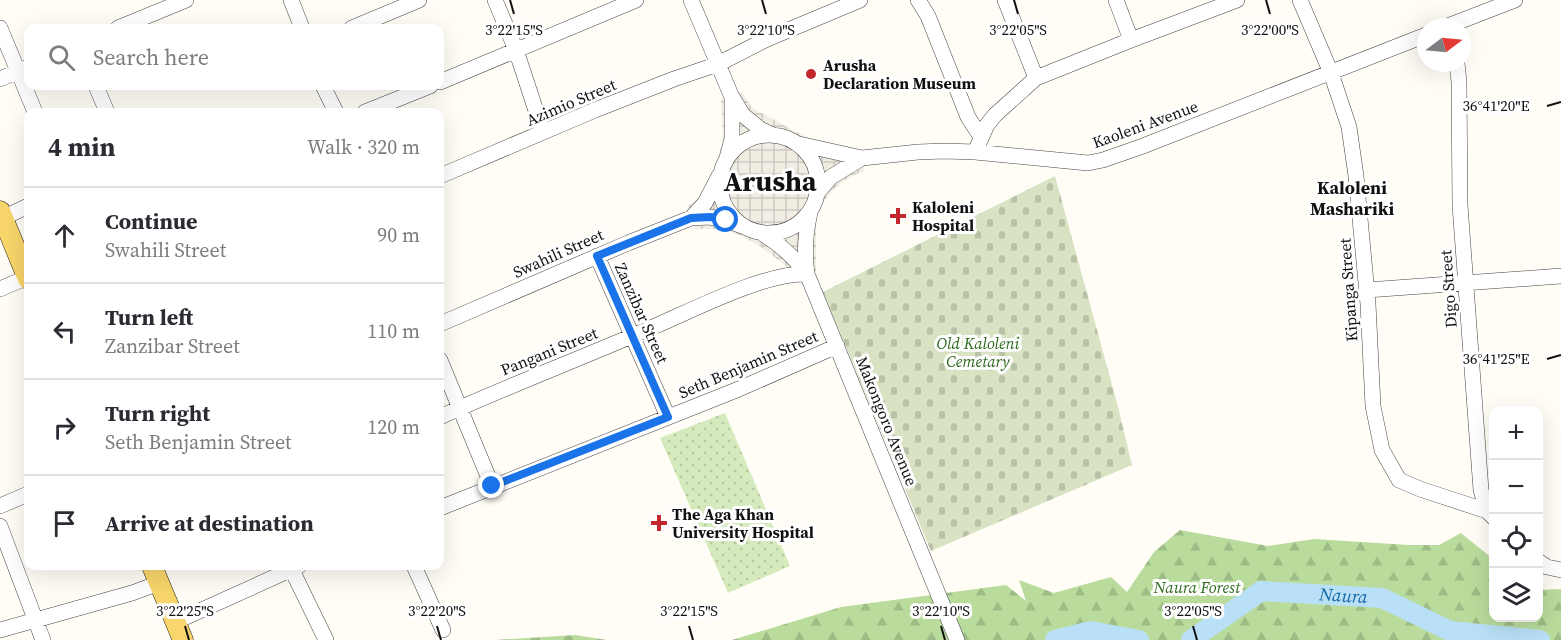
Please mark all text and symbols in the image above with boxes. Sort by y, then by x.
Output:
north arrow [1417,18,1471,72]
text: 3°22'15"S [485,19,543,40]
text: 3°22'10"S [737,19,795,40]
text: 3°22'05"S [989,19,1047,40]
text: 3°22'00"S [1241,19,1299,40]
search box [24,24,444,90]
icon: search [45,41,78,74]
text: Search here [93,42,209,72]
place label: Arusha Declaration Museum [823,54,976,94]
marker: Arusha Declaration Museum [804,67,818,81]
street label: Azimio Street [523,73,620,131]
street label: Kaoleni Avenue [1089,95,1201,153]
text: 36°41'20"E [1462,95,1530,116]
text: 4 min [48,129,115,165]
text: Walk · 320 m [307,133,420,161]
district label: Arusha [723,162,817,200]
district label: Kaloleni Mashariki [1310,175,1394,221]
place label: Kaloleni Hospital [912,196,974,236]
text: Continue [105,206,198,236]
route start [712,206,738,232]
marker: Kaloleni Hospital [889,207,907,225]
icon: ahead [48,219,81,252]
text: 90 m [377,221,420,249]
street label: Swahili Street [509,223,608,283]
text: Swahili Street [105,236,226,264]
street label: Kipanga Street [1333,237,1363,342]
street label: Digo Street [1434,248,1462,329]
street label: Zanzibar Street [610,259,674,367]
text: Turn left [105,302,193,332]
icon: left [48,315,81,348]
text: 110 m [367,317,420,345]
street label: Pangani Street [497,321,601,380]
street label: Seth Benjamin Street [675,324,822,403]
text: Zanzibar Street [105,332,240,360]
park label: Old Kaloleni Cemetary [937,332,1020,372]
text: 36°41'25"E [1462,348,1530,369]
street label: Makongoro Avenue [851,353,923,489]
text: Turn right [105,398,210,428]
map controls [1489,406,1543,622]
button: + [1489,406,1543,460]
icon: right [48,411,81,444]
text: 120 m [367,413,420,441]
text: Seth Benjamin Street [105,428,292,456]
button: − [1489,460,1543,514]
route end [478,472,504,498]
place label: The Aga Khan University Hospital [672,503,814,543]
icon: arrive [48,507,81,540]
text: Arrive at destination [105,508,314,538]
marker: The Aga Khan University Hospital [650,514,668,532]
button: locate [1489,514,1543,568]
button: layers [1489,568,1543,622]
park label: Naura Forest [1153,576,1241,598]
water label: Naura [1318,581,1369,609]
text: 3°22'25"S [156,600,214,621]
text: 3°22'20"S [408,600,466,621]
text: 3°22'15"S [660,600,718,621]
text: 3°22'10"S [912,600,970,621]
text: 3°22'05"S [1164,600,1222,621]

